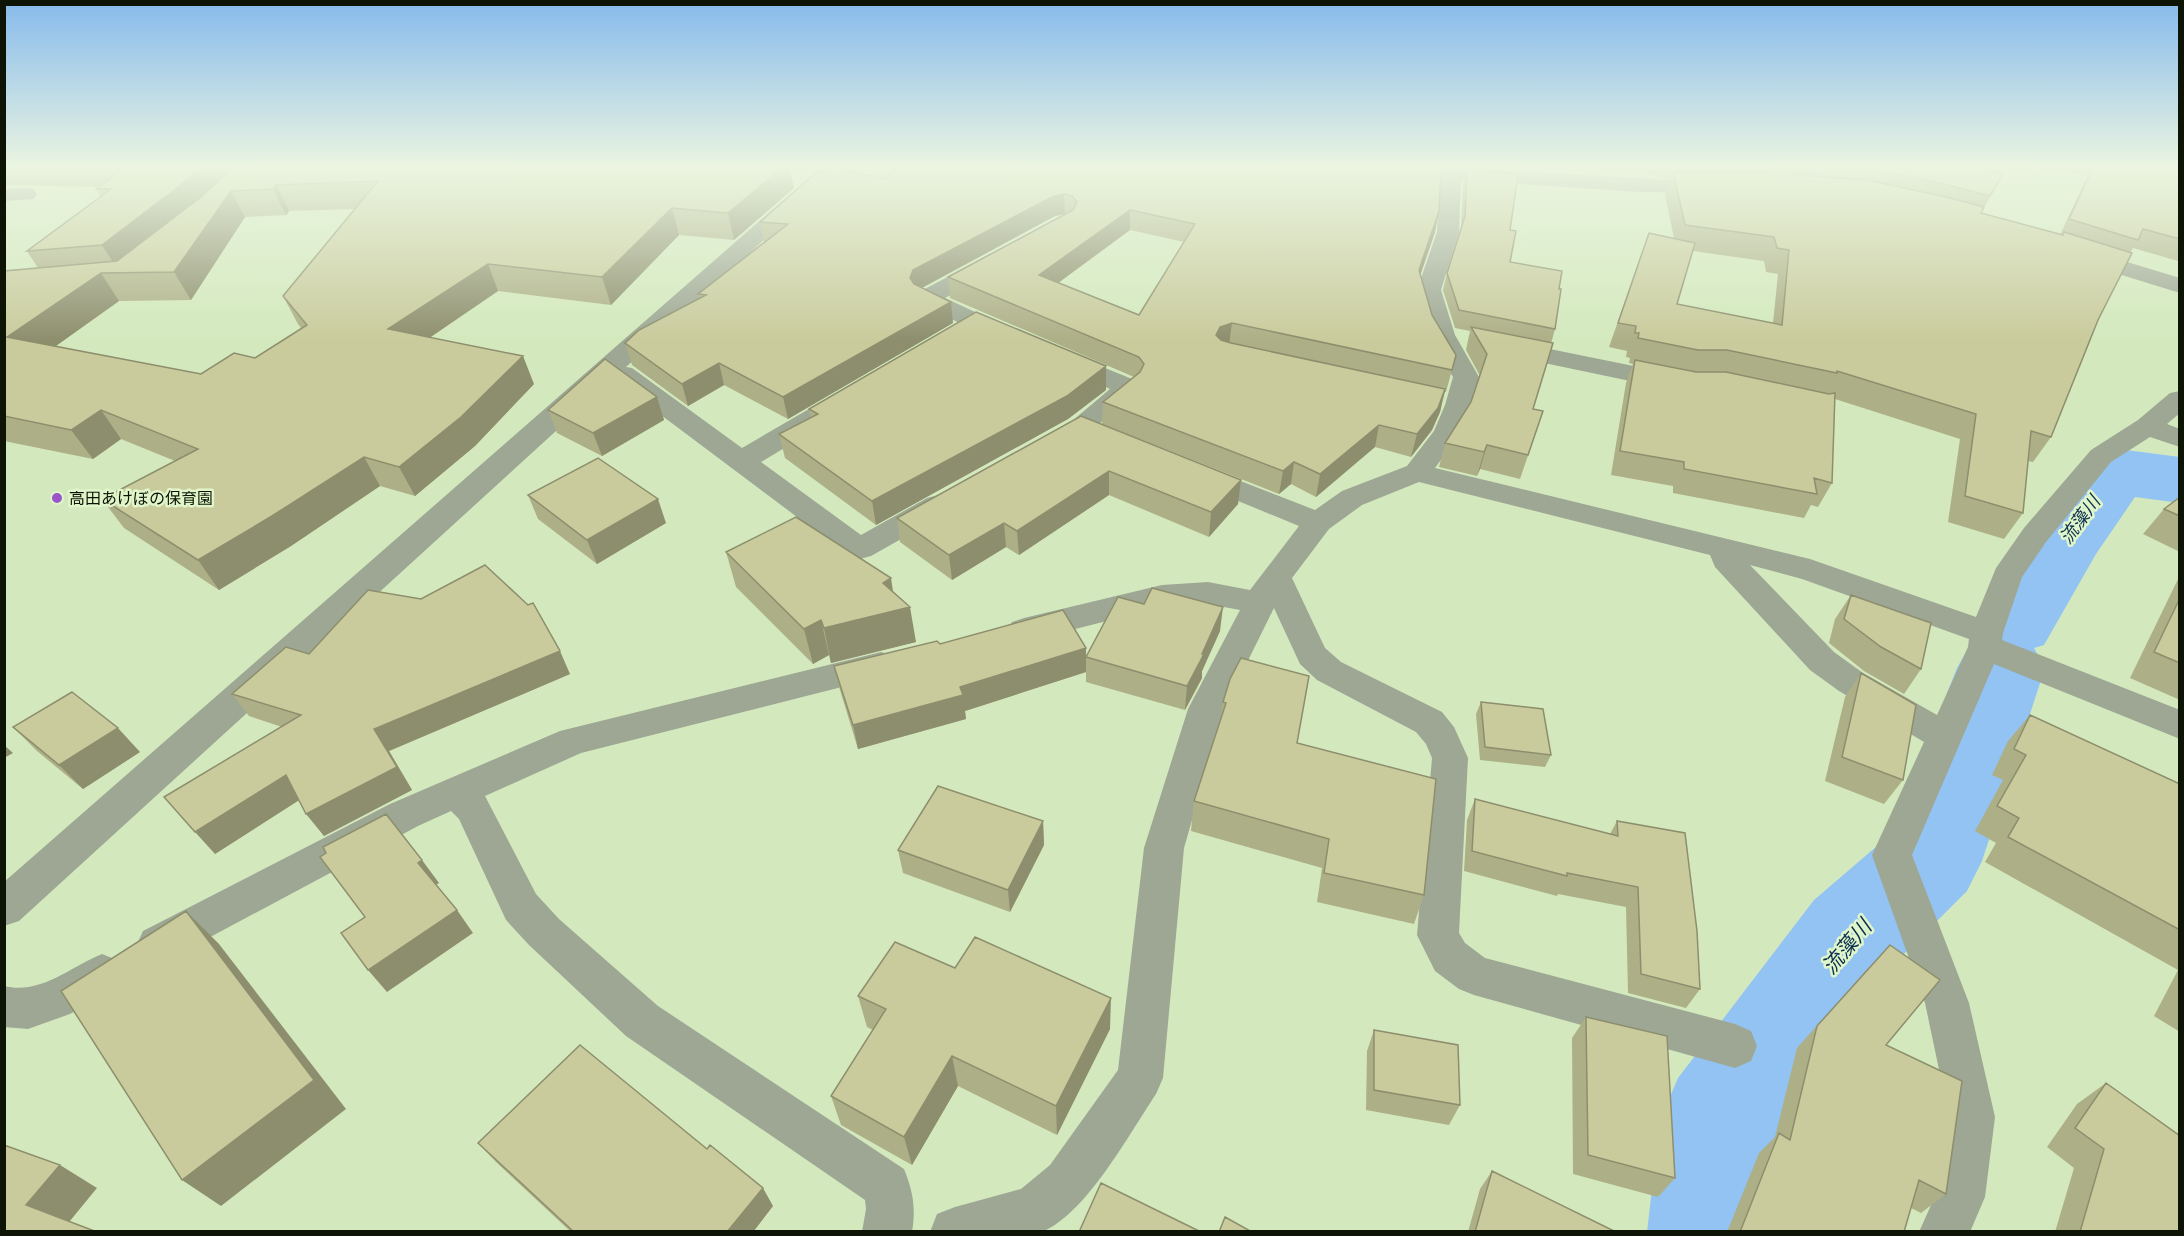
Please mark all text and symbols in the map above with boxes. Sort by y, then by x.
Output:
place label: 高田あけぼの保育園 [69,487,213,510]
water label: 流藻川 [2054,489,2107,549]
marker: 高田あけぼの保育園 [50,491,64,505]
water label: 流藻川 [1815,912,1879,980]

